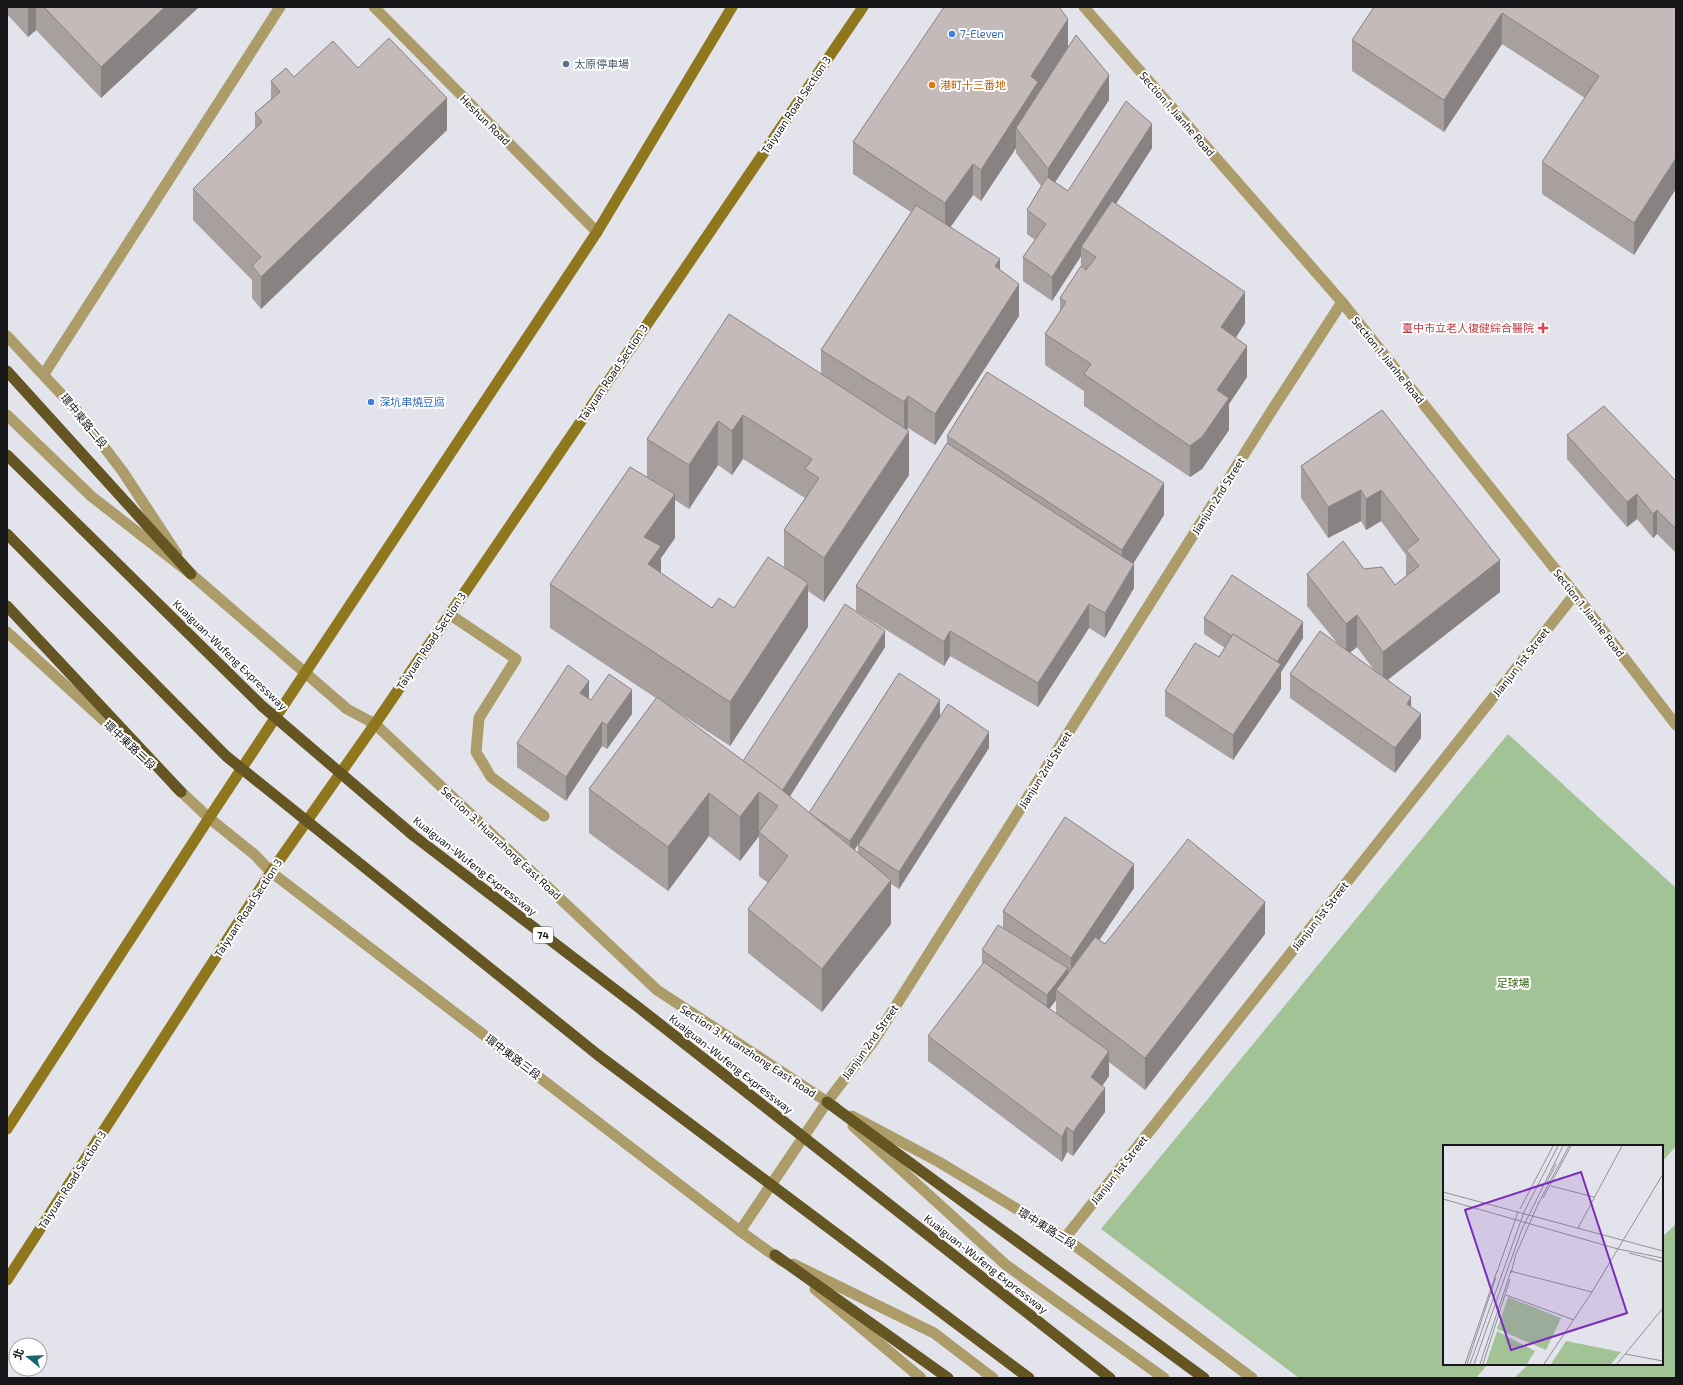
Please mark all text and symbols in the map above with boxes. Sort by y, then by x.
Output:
place label: 7-Eleven [960,27,1004,40]
marker: 7-Eleven [947,29,957,39]
street label: Taiyuan Road Section 3 [758,54,833,156]
place label: 太原停車場 [574,57,629,70]
marker: 太原停車場 [561,59,571,69]
street label: Section 1, Jianhe Road [1137,69,1218,159]
place label: 港町十三番地 [940,78,1006,91]
marker: 港町十三番地 [927,80,937,90]
street label: Heshun Road [458,92,513,147]
street label: Section 1, Jianhe Road [1349,314,1427,406]
place label: 臺中市立老人復健綜合醫院 [1402,321,1534,334]
street label: Taiyuan Road Section 3 [575,322,650,424]
marker: 臺中市立老人復健綜合醫院 [1537,322,1549,334]
street label: 環中東路二段 [59,391,110,450]
place label: 深坑串燒豆腐 [379,395,445,408]
marker: 深坑串燒豆腐 [366,397,376,407]
street label: Jianjun 2nd Street [1189,455,1247,537]
street label: Section 1, Jianhe Road [1551,566,1628,659]
street label: Taiyuan Road Section 3 [393,590,468,692]
street label: Kuaiguan-Wufeng Expressway [171,597,290,713]
street label: Jianjun 1st Street [1490,625,1552,699]
street label: 環中東路二段 [102,717,159,772]
street label: Jianjun 2nd Street [1016,729,1074,811]
street label: Section 3, Huanzhong East Road [439,783,564,902]
street label: Kuaiguan-Wufeng Expressway [411,813,540,918]
street label: Taiyuan Road Section 3 [211,856,284,959]
street label: Jianjun 1st Street [1289,879,1351,953]
road number: 74 [533,927,553,943]
park label: 足球場 [1497,976,1530,989]
street label: Section 3, Huanzhong East Road [678,1002,819,1099]
street label: Jianjun 2nd Street [839,1002,901,1082]
street label: Kuaiguan-Wufeng Expressway [667,1011,796,1116]
street label: 環中東路三段 [483,1032,544,1082]
street label: Taiyuan Road Section 3 [35,1128,108,1231]
street label: Jianjun 1st Street [1088,1133,1150,1207]
inset map [1443,1145,1663,1365]
street label: 環中東路三段 [1016,1205,1079,1251]
street label: Kuaiguan-Wufeng Expressway [922,1211,1051,1316]
north arrow [8,1337,48,1377]
text: 北 [10,1347,26,1361]

